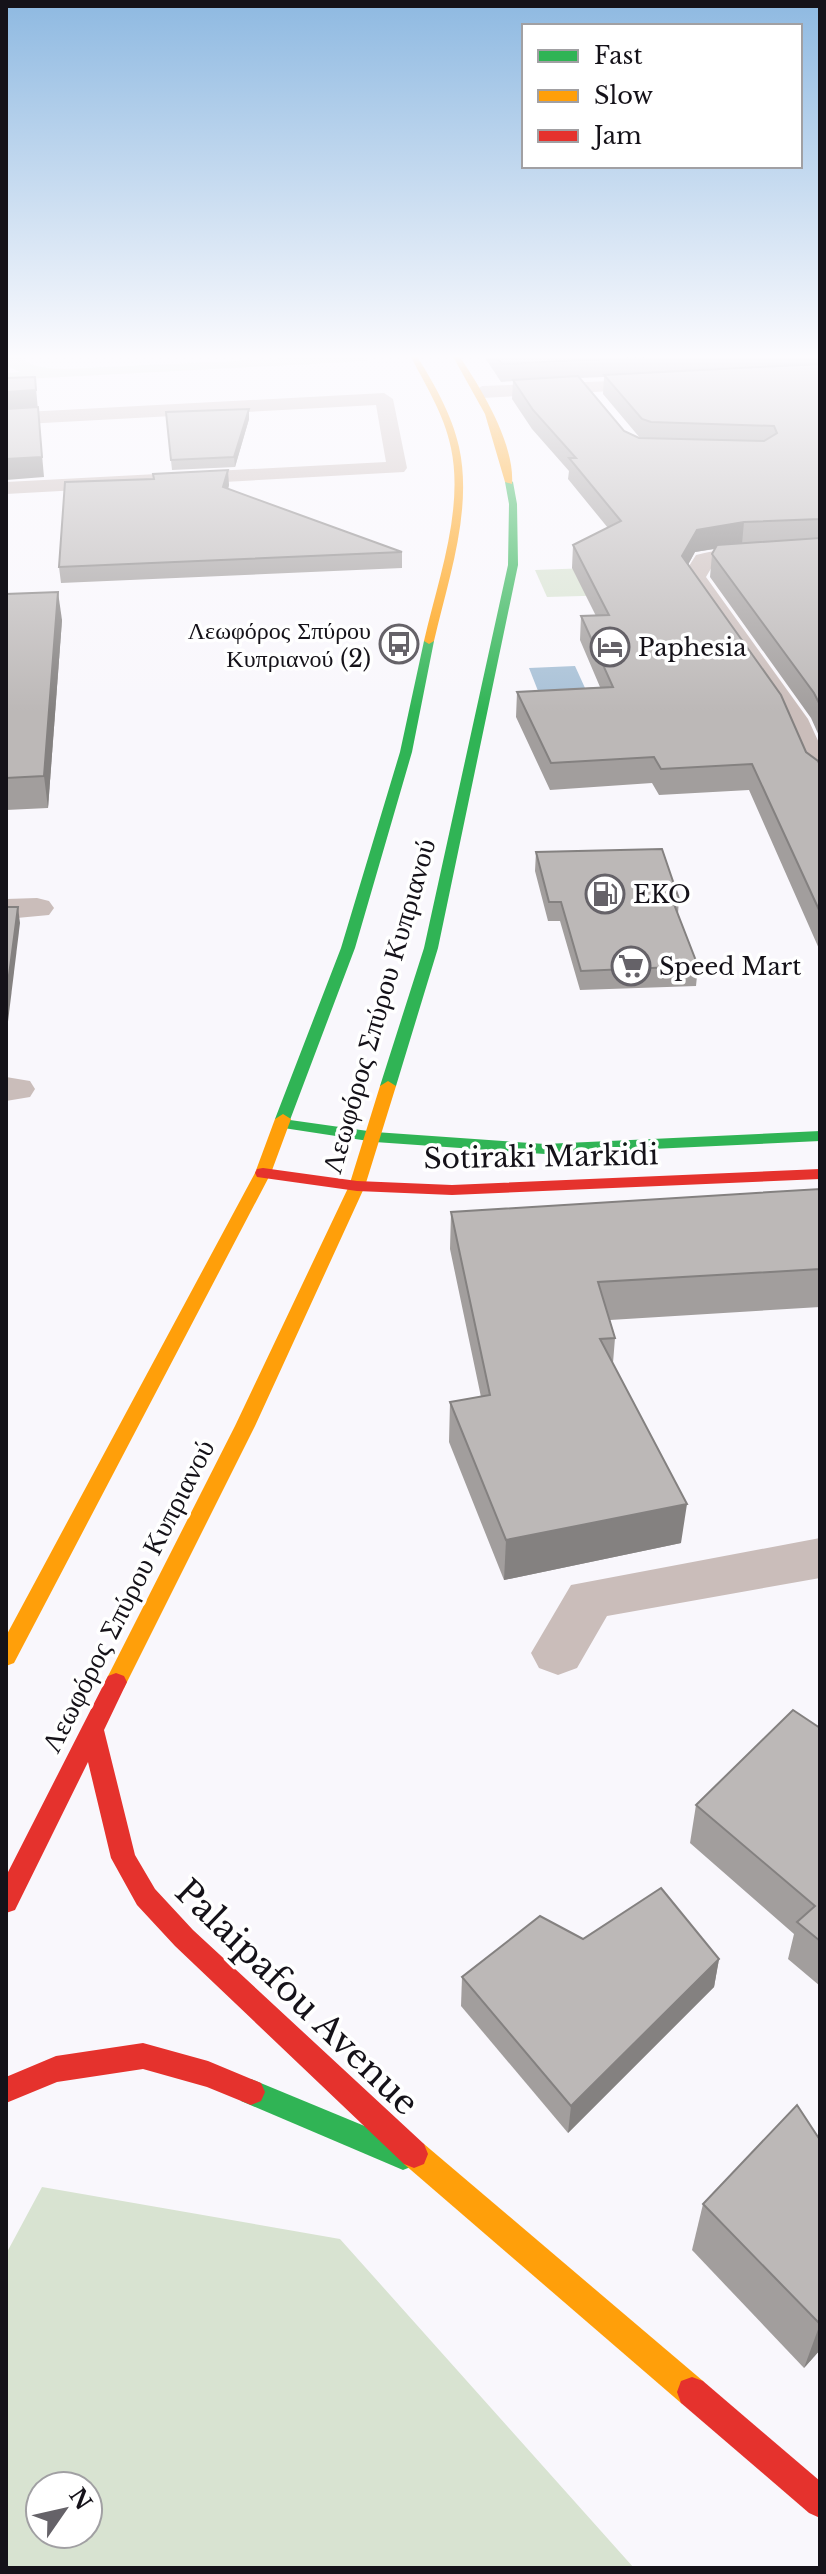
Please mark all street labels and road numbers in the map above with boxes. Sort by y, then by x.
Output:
street label: Λεωφόρος Σπύρου Κυπριανού [314,834,444,1178]
street label: Sotiraki Markidi [423,1137,659,1177]
street label: Λεωφόρος Σπύρου Κυπριανού [34,1434,222,1758]
street label: Palaipafou Avenue [167,1870,427,2124]

